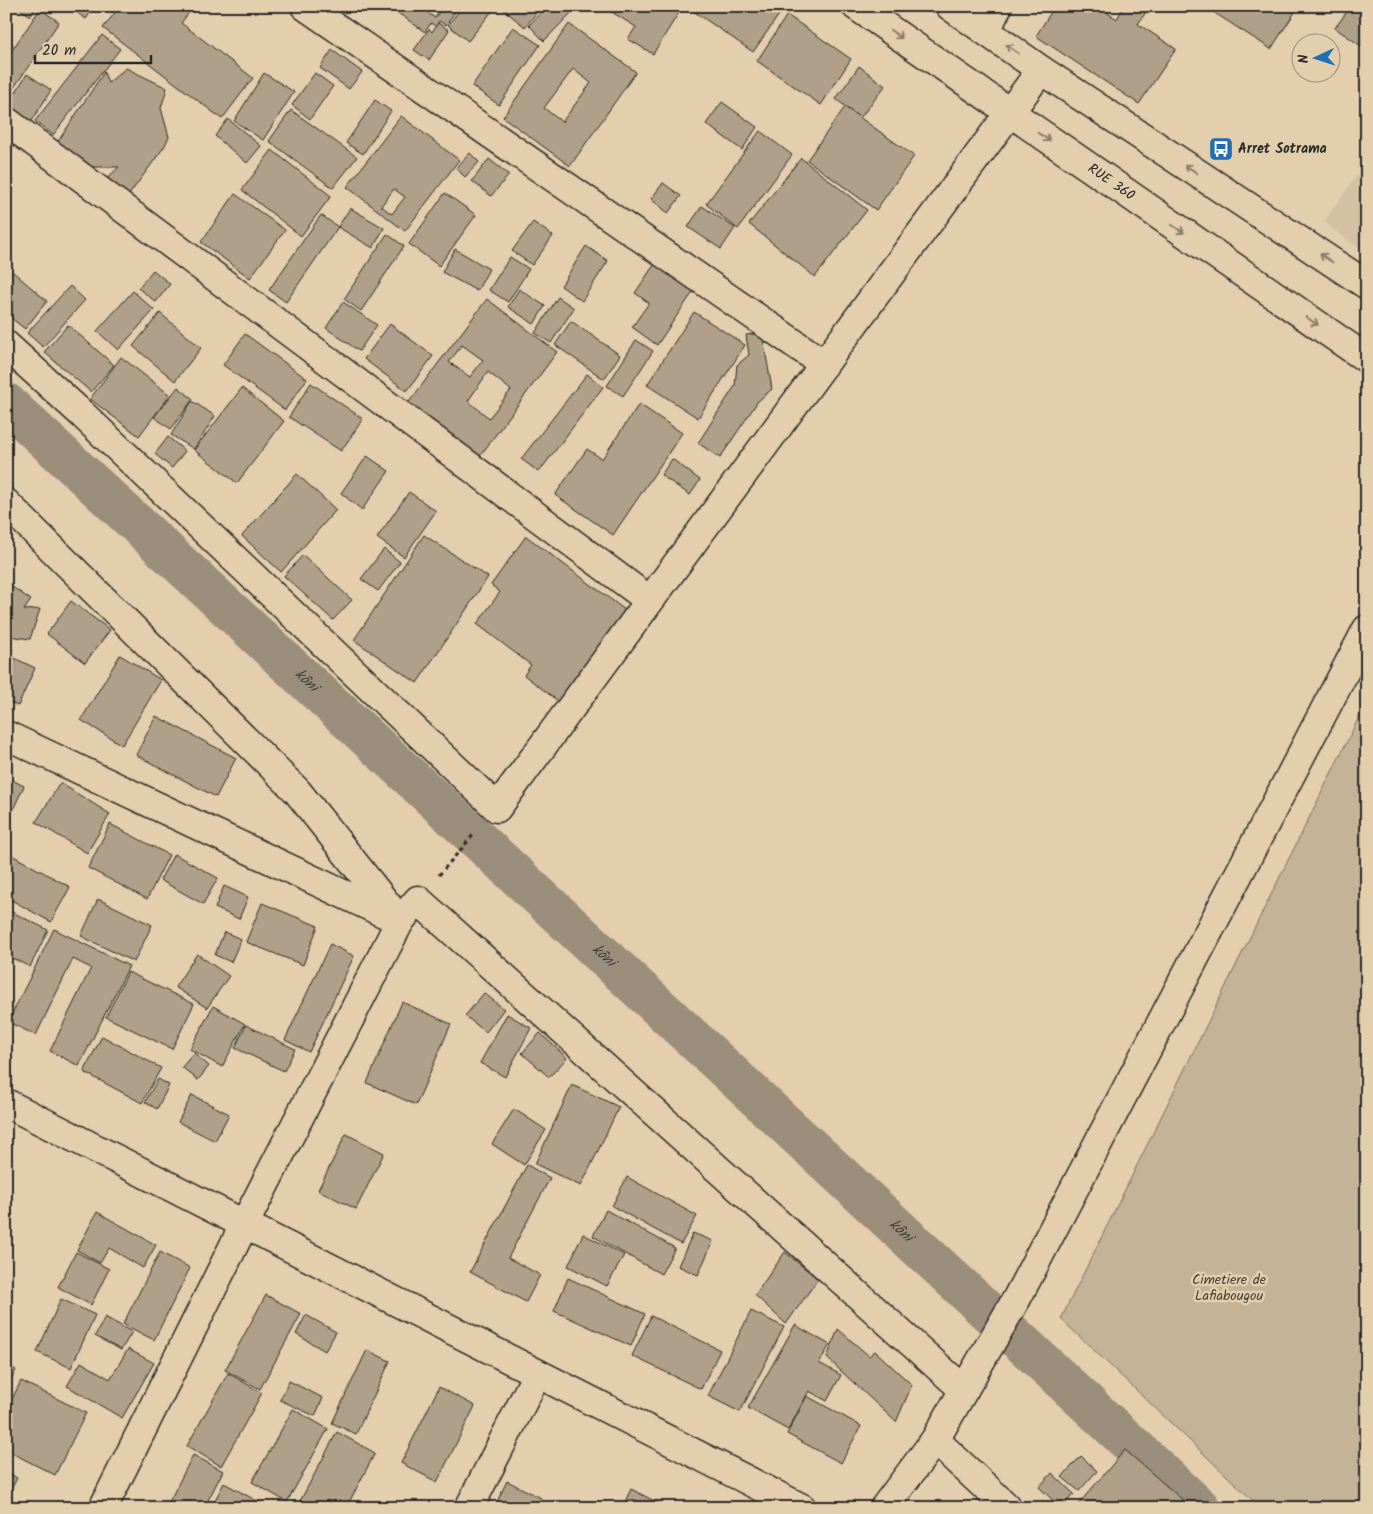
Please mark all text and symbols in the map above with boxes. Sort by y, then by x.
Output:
one-way arrow [889,29,903,39]
scale bar [35,32,151,64]
north arrow [1290,32,1340,82]
text: 20 m [42,39,76,63]
one-way arrow [1005,44,1019,54]
text: N [1293,54,1315,64]
one-way arrow [1037,132,1051,142]
bus stop icon: Arret Sotrama [1208,136,1234,162]
place label: Arret Sotrama [1238,138,1327,160]
street label: RUE 360 [1083,158,1139,206]
one-way arrow [1184,163,1198,173]
one-way arrow [1171,224,1185,234]
one-way arrow [1319,253,1333,263]
one-way arrow [1305,316,1319,326]
water label: kôni [289,663,326,701]
water label: kôni [586,938,623,976]
water label: kôni [883,1214,921,1251]
park label: Cimetiere de Lafiabougou [1192,1269,1267,1307]

